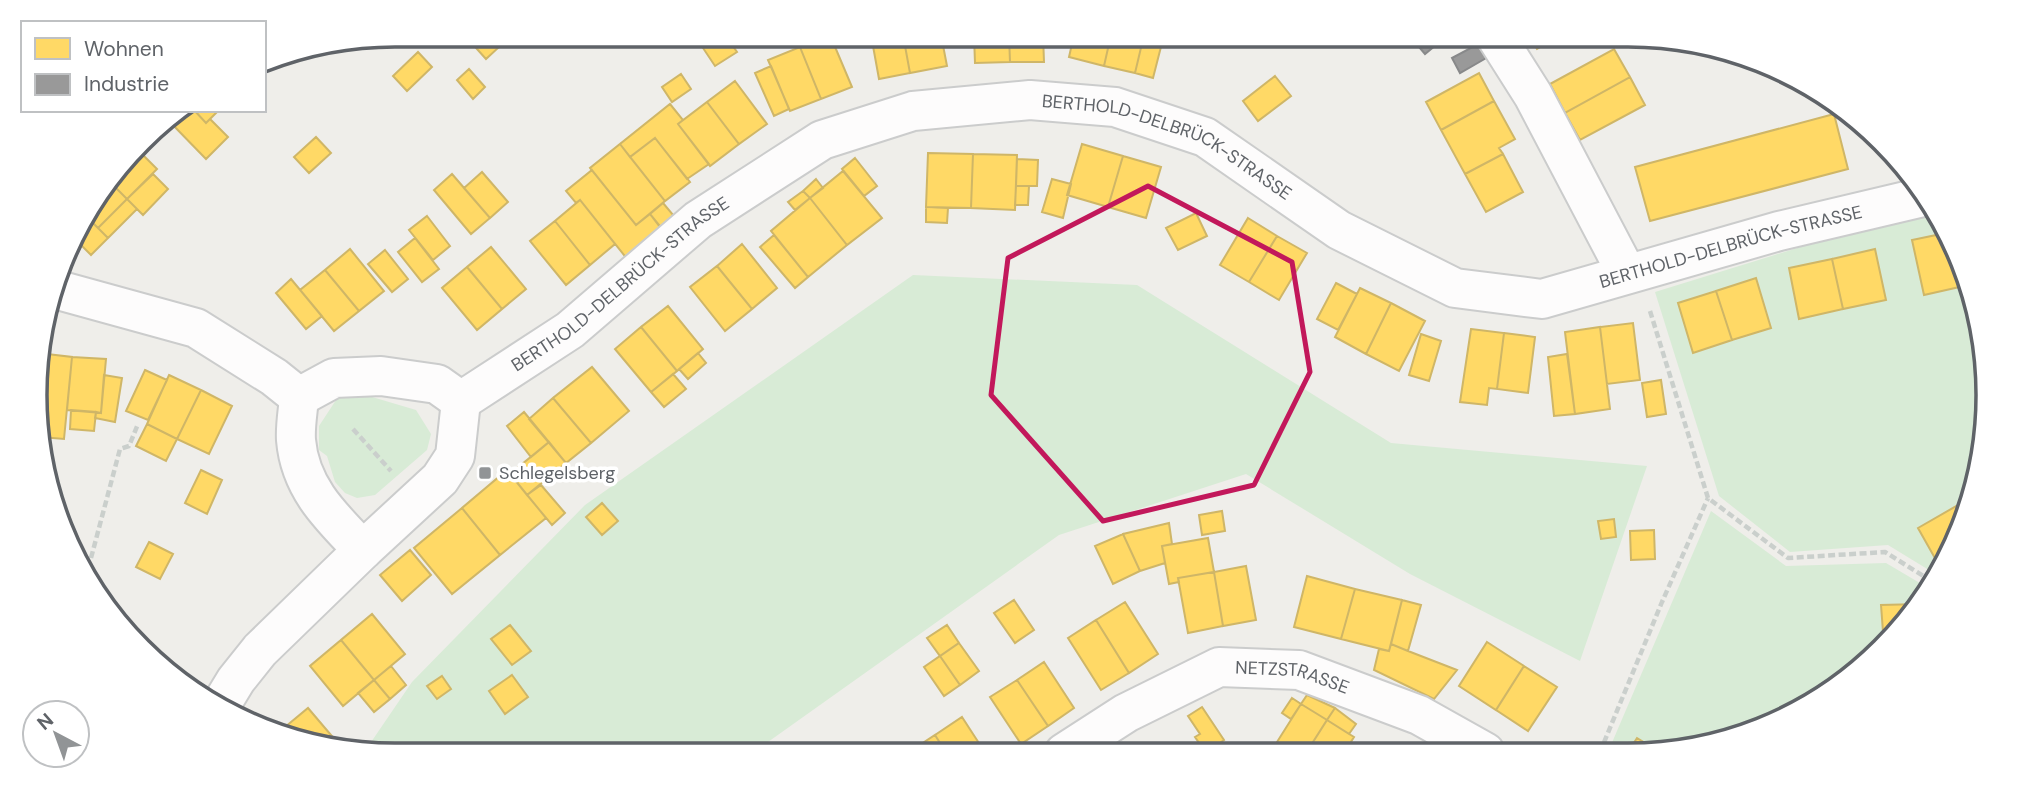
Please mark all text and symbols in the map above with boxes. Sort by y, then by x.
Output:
legend [21,21,266,112]
text: Wohnen [84,35,164,63]
text: Industrie [84,70,169,98]
street label: BERTHOLD-DELBRÜCK-STRASSE [1041,89,1296,206]
street label: BERTHOLD-DELBRÜCK-STRASSE [507,191,734,377]
street label: BERTHOLD-DELBRÜCK-STRASSE [1597,200,1864,294]
place label: Schlegelsberg [499,461,615,485]
marker: Schlegelsberg [477,465,493,481]
street label: NETZSTRASSE [1235,656,1353,700]
north arrow [21,699,91,769]
text: N [32,708,59,736]

